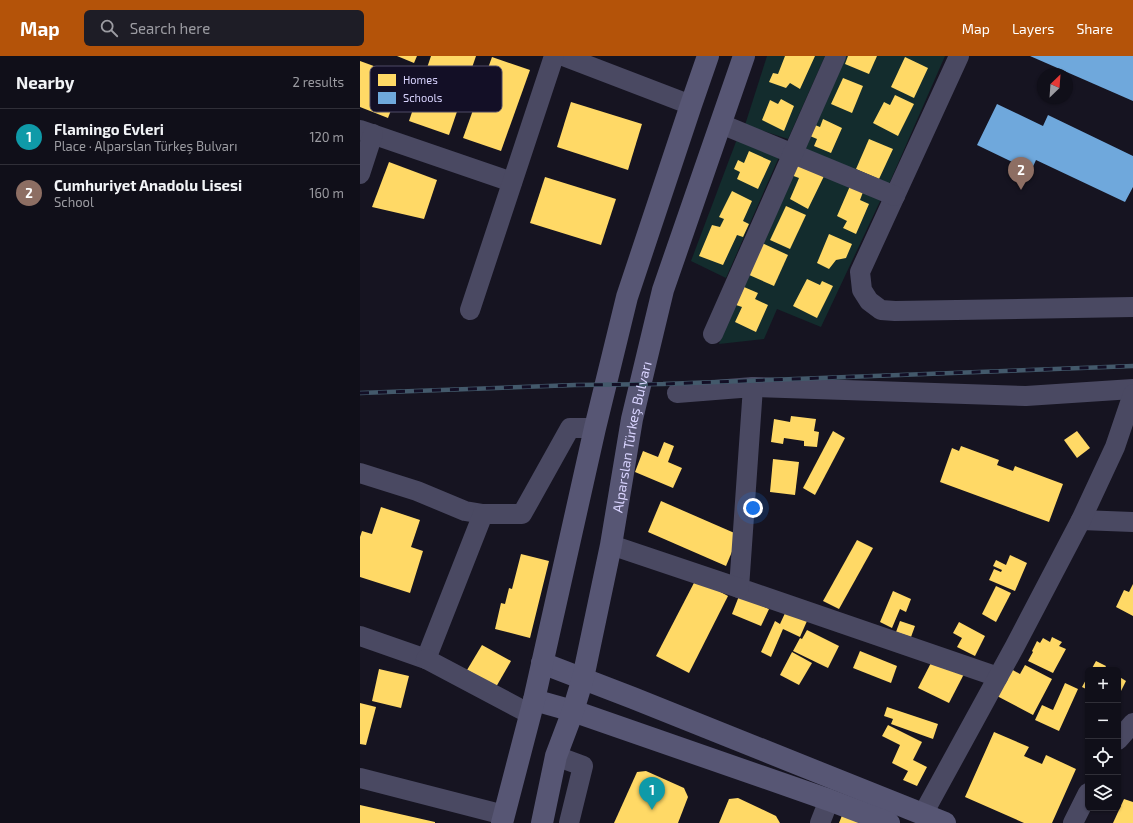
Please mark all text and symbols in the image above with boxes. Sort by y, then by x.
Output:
search box [84,10,364,46]
text: Map [20,17,60,40]
icon: search [98,17,120,39]
text: Search here [130,19,210,37]
text: Map [962,20,990,37]
text: Layers [1012,20,1054,37]
text: Share [1076,20,1113,37]
legend [370,66,502,112]
north arrow [1037,68,1073,104]
text: Nearby [16,72,74,92]
text: Homes [403,73,438,86]
text: 2 results [292,74,344,90]
text: Schools [403,91,443,104]
text: Flamingo Evleri [54,120,164,138]
text: 1 [26,129,32,145]
text: 120 m [309,129,344,145]
text: Place · Alparslan Türkeş Bulvarı [54,138,237,154]
pin: 2 [1008,157,1034,190]
text: Cumhuriyet Anadolu Lisesi [54,176,242,194]
text: 2 [25,185,33,201]
text: 160 m [309,185,344,201]
text: School [54,194,94,210]
street label: Alparslan Türkeş Bulvarı [608,359,654,514]
your location [743,498,763,518]
map controls [1085,667,1121,811]
button: + [1085,667,1121,703]
button: − [1085,703,1121,739]
button: locate [1085,739,1121,775]
button: layers [1085,775,1121,811]
pin: 1 [639,777,665,810]

